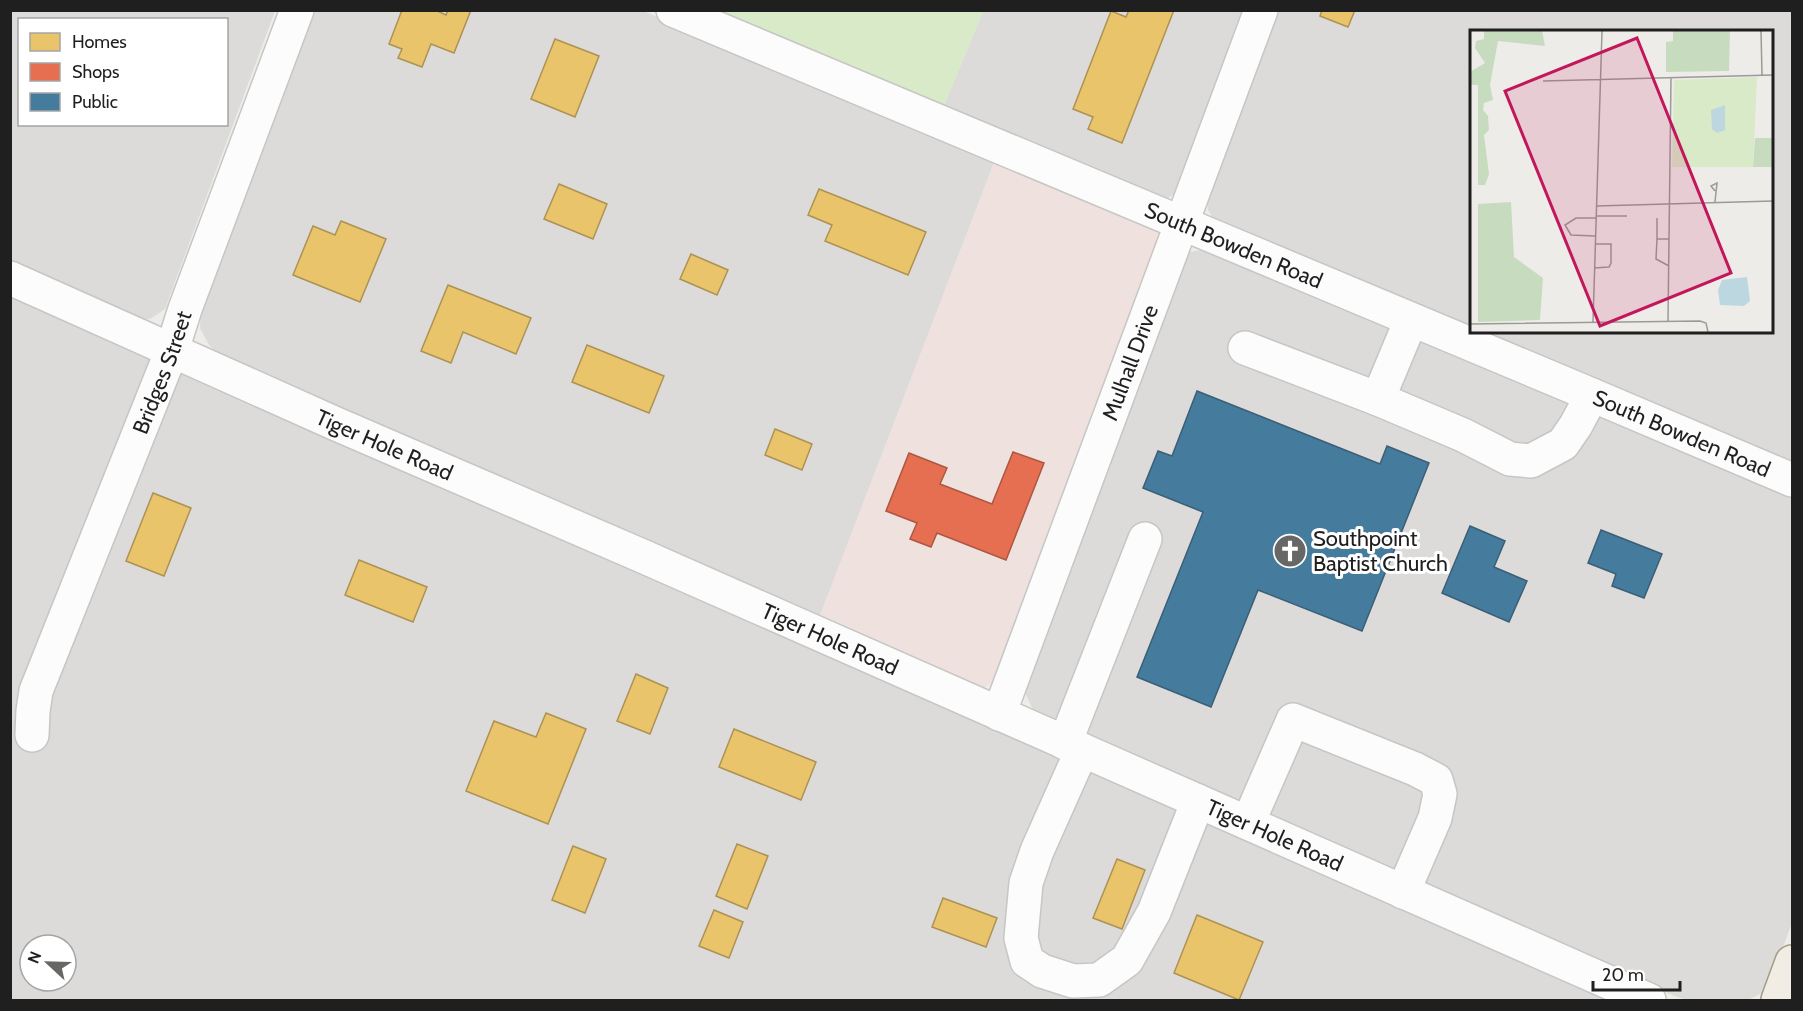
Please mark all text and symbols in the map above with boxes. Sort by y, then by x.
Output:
legend [18,18,228,126]
inset map [1470,30,1773,333]
text: Homes [72,31,127,53]
text: Shops [72,61,120,83]
text: Public [72,91,118,113]
street label: South Bowden Road [1141,196,1327,295]
street label: Mulhall Drive [1096,301,1164,424]
street label: Bridges Street [127,307,198,438]
street label: South Bowden Road [1589,384,1774,483]
street label: Tiger Hole Road [312,404,457,487]
place label: Southpoint Baptist Church [1313,525,1448,577]
church icon: Southpoint Baptist Church [1272,533,1308,569]
street label: Tiger Hole Road [757,597,902,681]
street label: Tiger Hole Road [1202,793,1347,877]
north arrow [18,933,78,993]
text: N [24,949,45,966]
scale bar [1593,954,1680,992]
text: 20 m [1602,964,1644,986]

